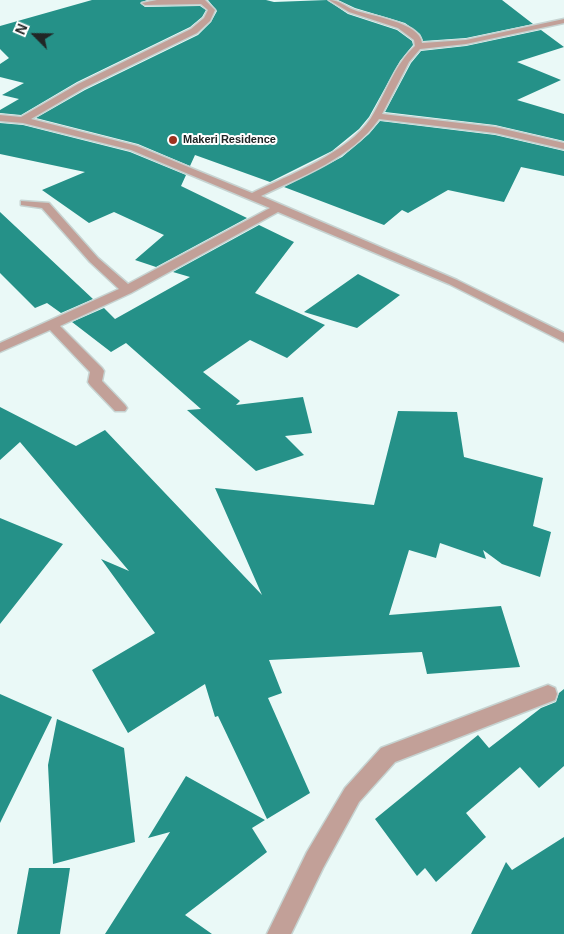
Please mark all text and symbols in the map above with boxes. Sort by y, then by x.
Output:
north arrow [10,10,60,60]
text: N [12,21,31,37]
place label: Makeri Residence [183,133,276,147]
marker: Makeri Residence [167,134,179,146]

